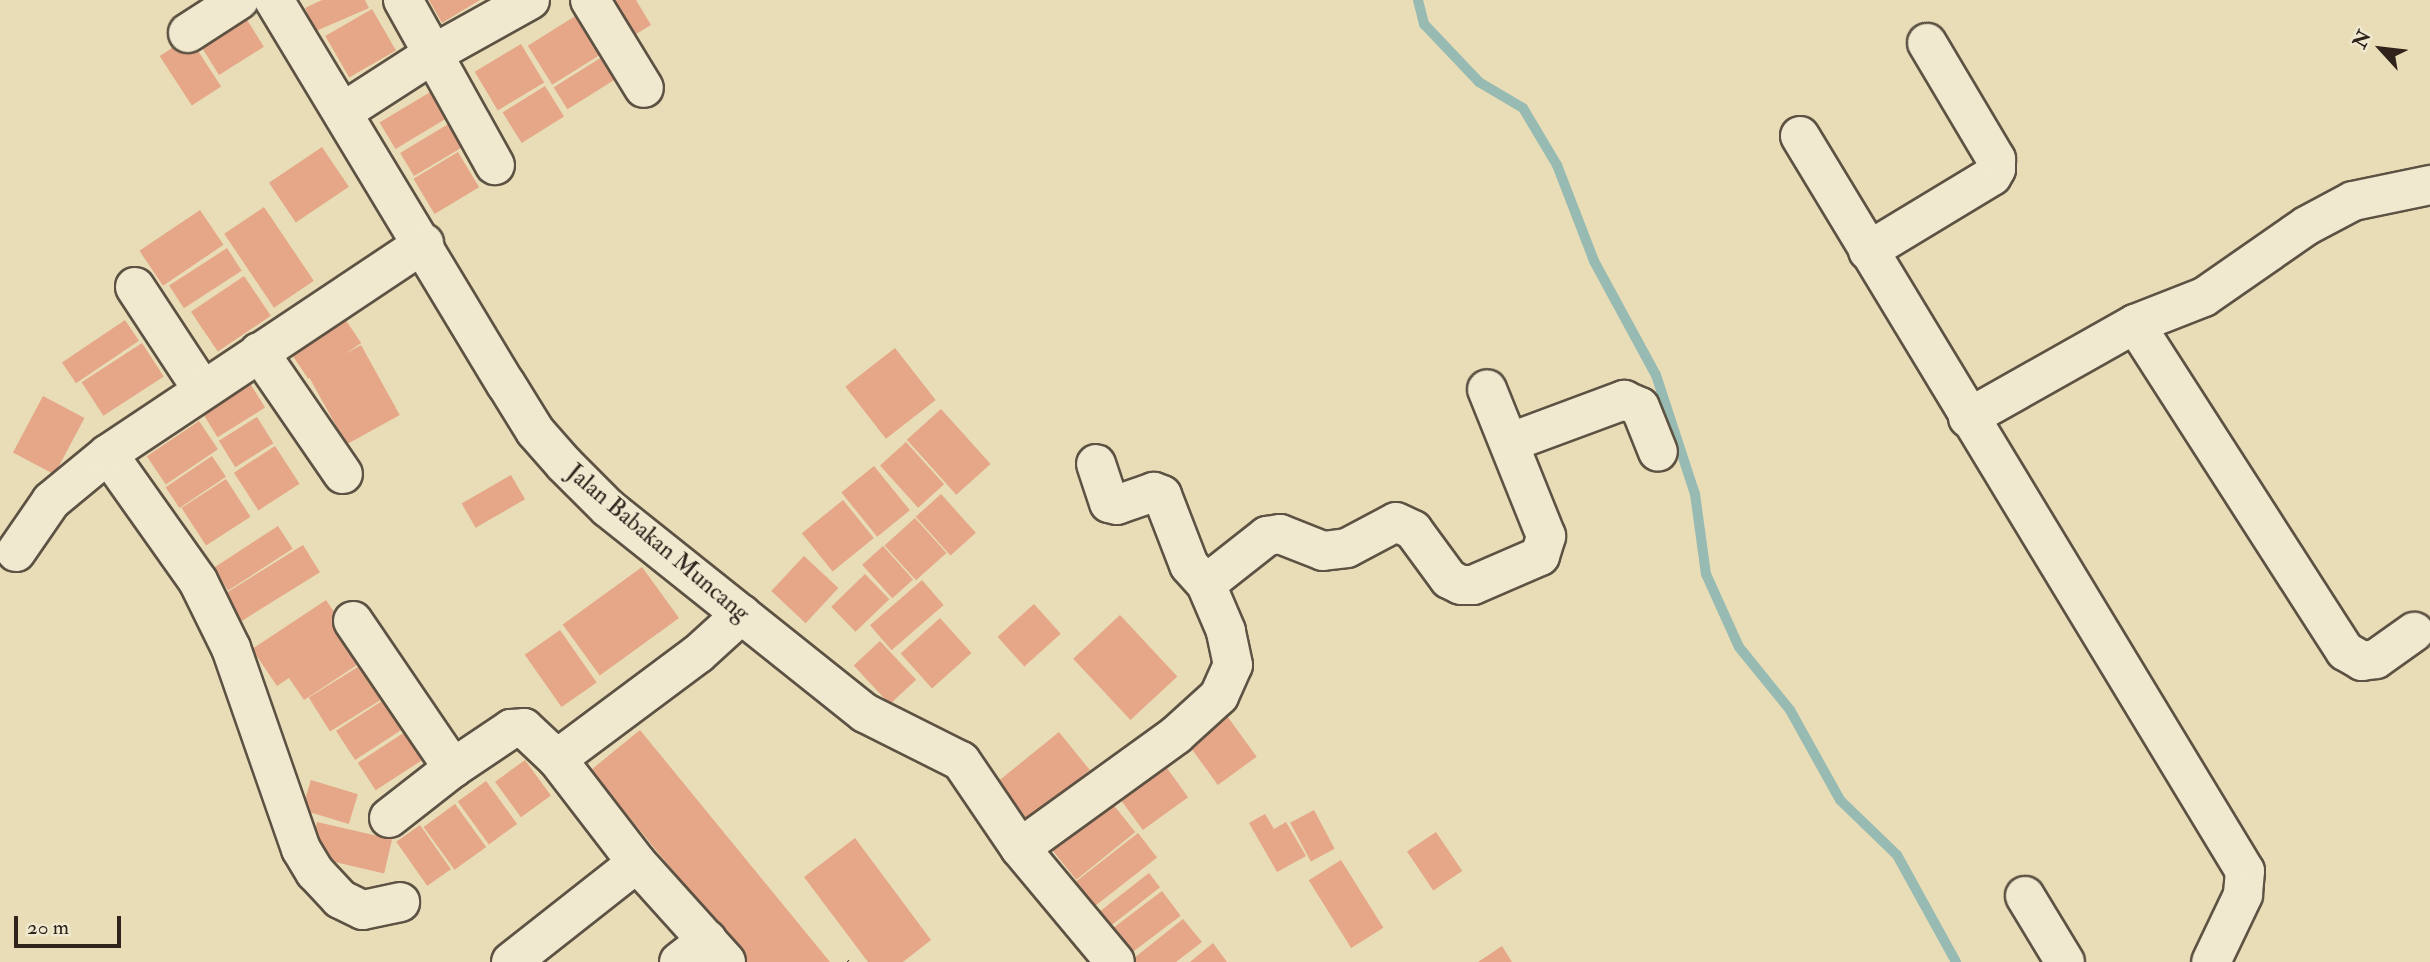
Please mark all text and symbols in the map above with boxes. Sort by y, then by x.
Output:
north arrow [2346,14,2416,84]
text: N [2348,26,2377,53]
street label: Jalan Babakan Muncang [561,458,755,628]
scale bar [18,902,124,946]
text: 20 m [27,914,69,941]

